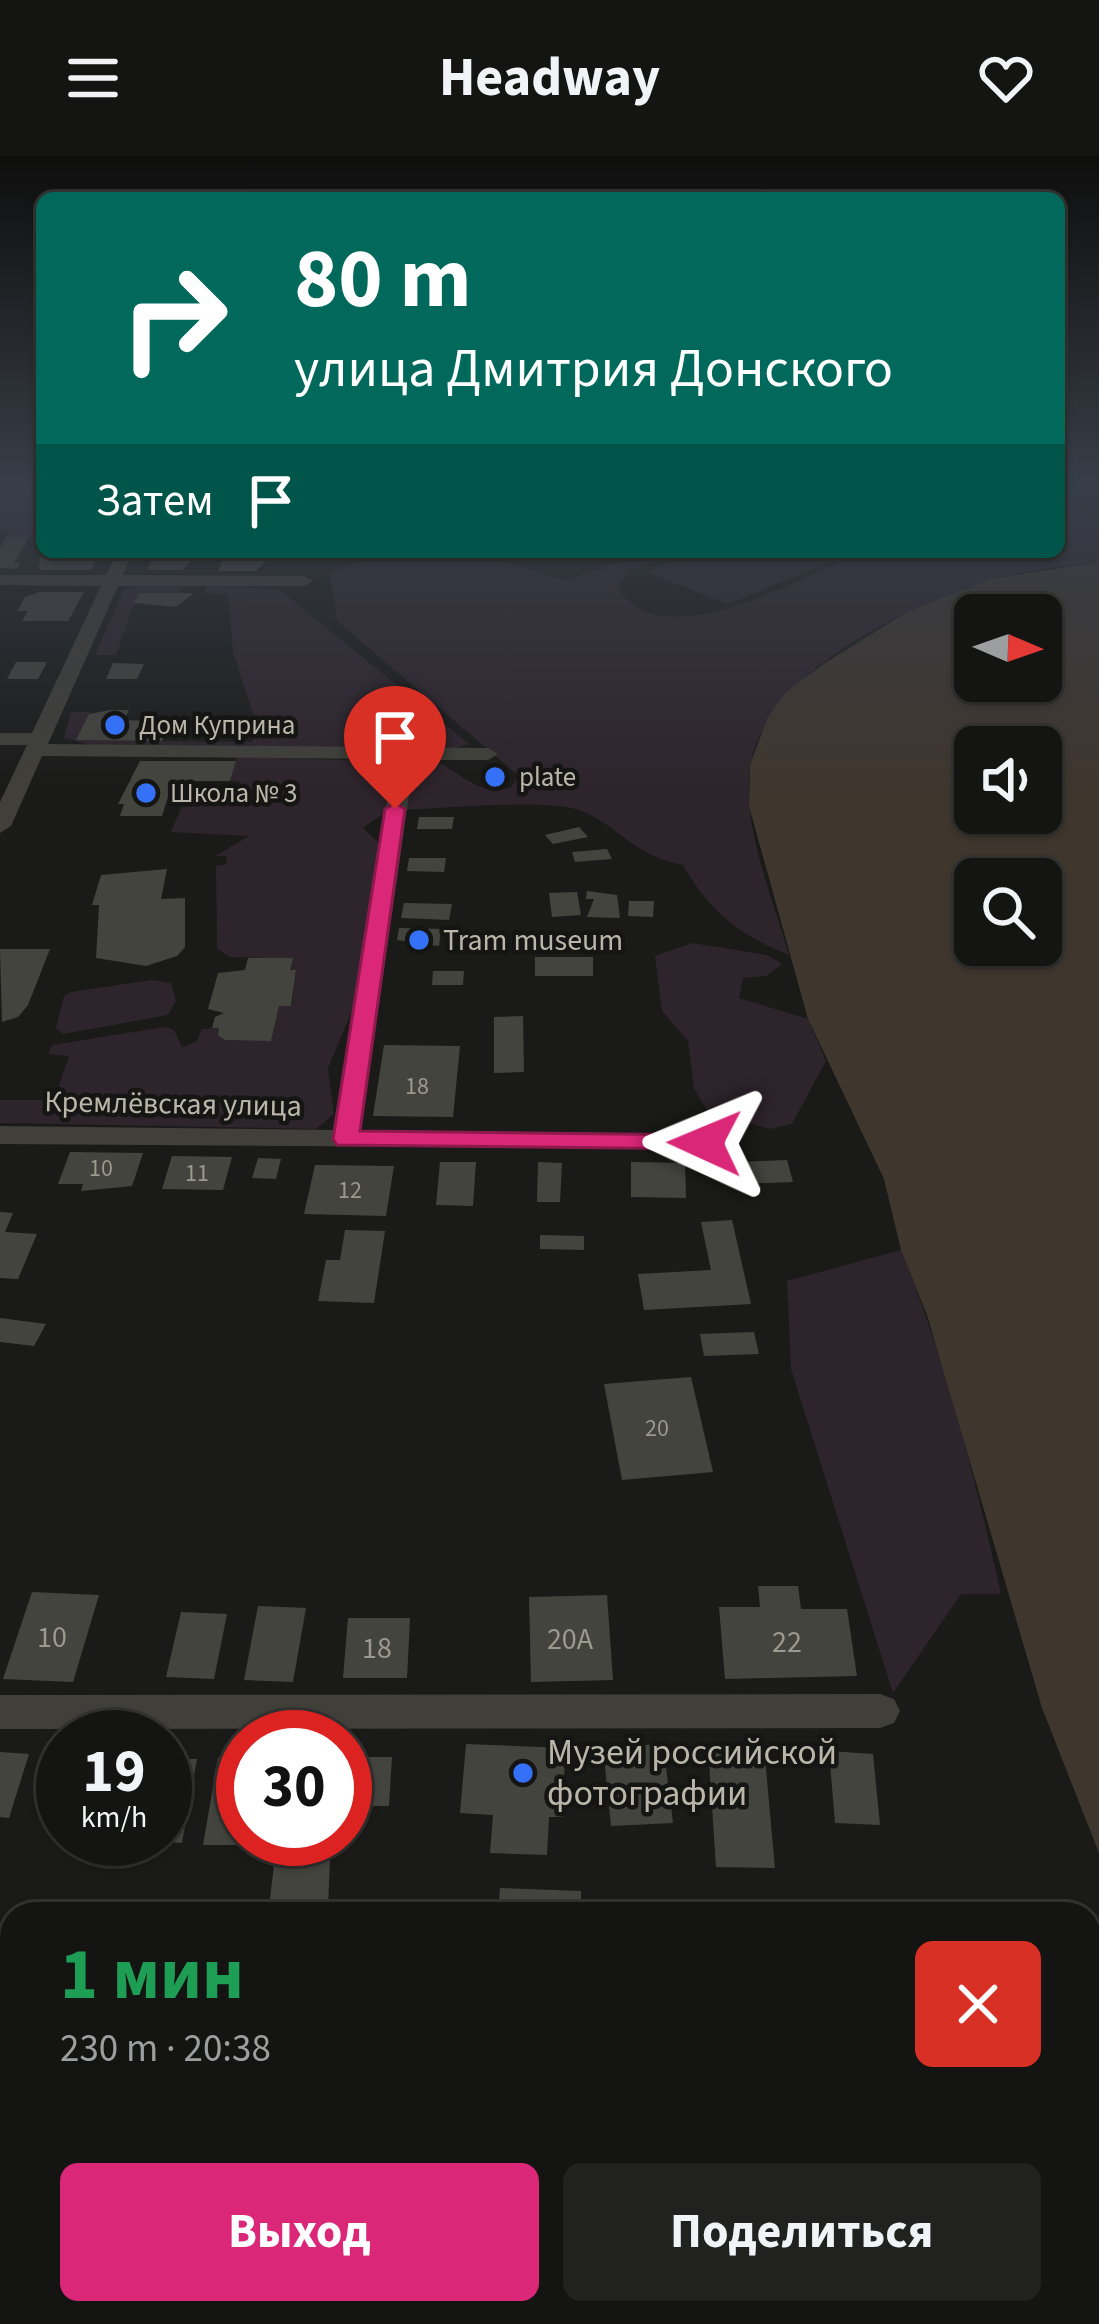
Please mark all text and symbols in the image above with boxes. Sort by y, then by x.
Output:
text: Headway [439,40,660,117]
icon: menu [60,45,126,111]
icon: heart [973,45,1039,111]
text: 80 m [294,220,472,340]
icon: right [96,240,252,396]
text: улица Дмитрия Донского [294,331,893,408]
icon: arrive [238,468,304,534]
text: Затем [96,469,214,533]
north arrow [954,594,1062,702]
map controls [954,594,1062,966]
pin [344,686,446,809]
icon: arrive [362,704,428,770]
place label: Дом Куприна [139,706,295,745]
marker: Дом Куприна [102,712,128,738]
button: sound [954,726,1062,834]
place label: plate [519,758,576,797]
marker: plate [482,764,508,790]
place label: Школа № 3 [170,774,297,813]
marker: Школа № 3 [133,780,159,806]
button: search [954,858,1062,966]
place label: Tram museum [443,919,623,962]
marker: Tram museum [406,927,432,953]
house number: 18 [405,1069,429,1104]
street label: Кремлёвская улица [44,1080,302,1128]
position arrow [642,1080,768,1206]
house number: 10 [89,1151,113,1186]
house number: 11 [185,1156,209,1191]
house number: 12 [338,1173,362,1208]
house number: 20 [645,1411,669,1446]
house number: 10 [37,1616,67,1659]
house number: 20А [547,1618,594,1661]
house number: 22 [772,1621,802,1664]
house number: 18 [362,1627,392,1670]
speed limit sign: 30 [216,1710,372,1866]
place label: Музей российской фотографии [547,1727,837,1819]
text: 19 [82,1730,146,1815]
marker: Музей российской фотографии [510,1760,536,1786]
text: km/h [81,1796,147,1839]
text: 1 мин [60,1924,244,2027]
button: close [915,1941,1041,2067]
text: 230 m · 20:38 [60,2021,271,2077]
button: Выход [60,2163,539,2301]
button: Поделиться [563,2163,1041,2301]

